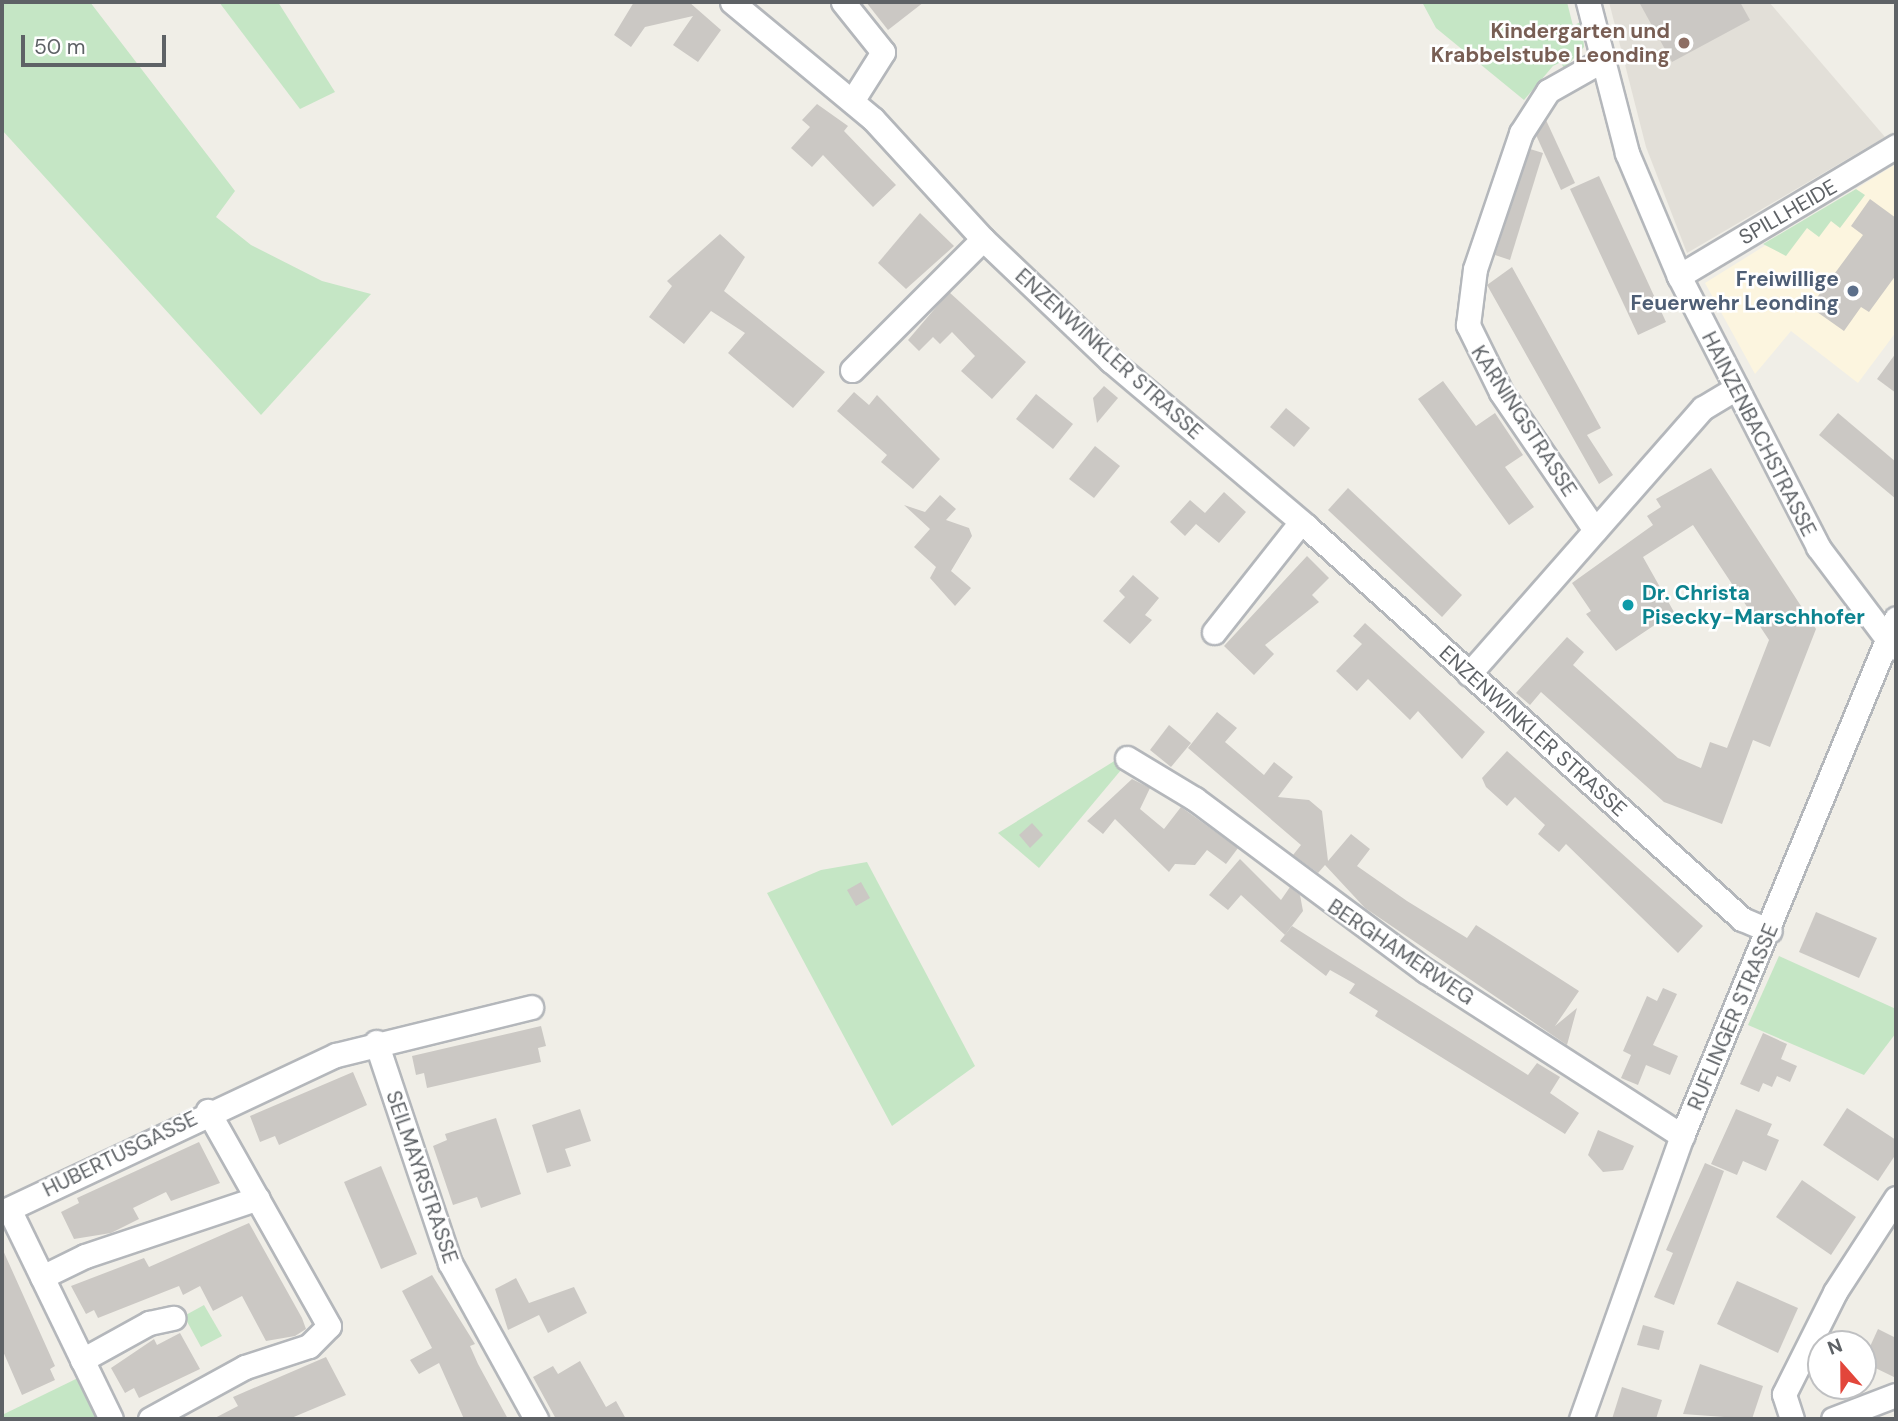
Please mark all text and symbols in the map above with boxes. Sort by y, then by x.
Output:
place label: Kindergarten und Krabbelstube Leonding [1431,18,1670,68]
scale bar [24,21,170,65]
text: 50 m [34,33,85,61]
marker: Kindergarten und Krabbelstube Leonding [1676,35,1692,51]
street label: SPILLHEIDE [1735,174,1841,250]
street label: ENZENWINKLER STRASSE [1010,263,1208,445]
place label: Freiwillige Feuerwehr Leonding [1630,266,1839,316]
marker: Freiwillige Feuerwehr Leonding [1845,283,1861,299]
street label: HAINZENBACHSTRASSE [1696,327,1822,541]
street label: KARNINGSTRASSE [1466,341,1582,501]
place label: Dr. Christa Pisecky-Marschhofer [1642,580,1865,630]
marker: Dr. Christa Pisecky-Marschhofer [1620,597,1636,613]
street label: ENZENWINKLER STRASSE [1434,640,1632,822]
street label: BERGHAMERWEG [1323,894,1479,1010]
street label: RUFLINGER STRASSE [1682,920,1784,1114]
street label: SEILMAYRSTRASSE [381,1087,463,1267]
street label: HUBERTUSGASSE [39,1106,201,1202]
north arrow [1807,1330,1877,1400]
text: N [1824,1333,1846,1361]

